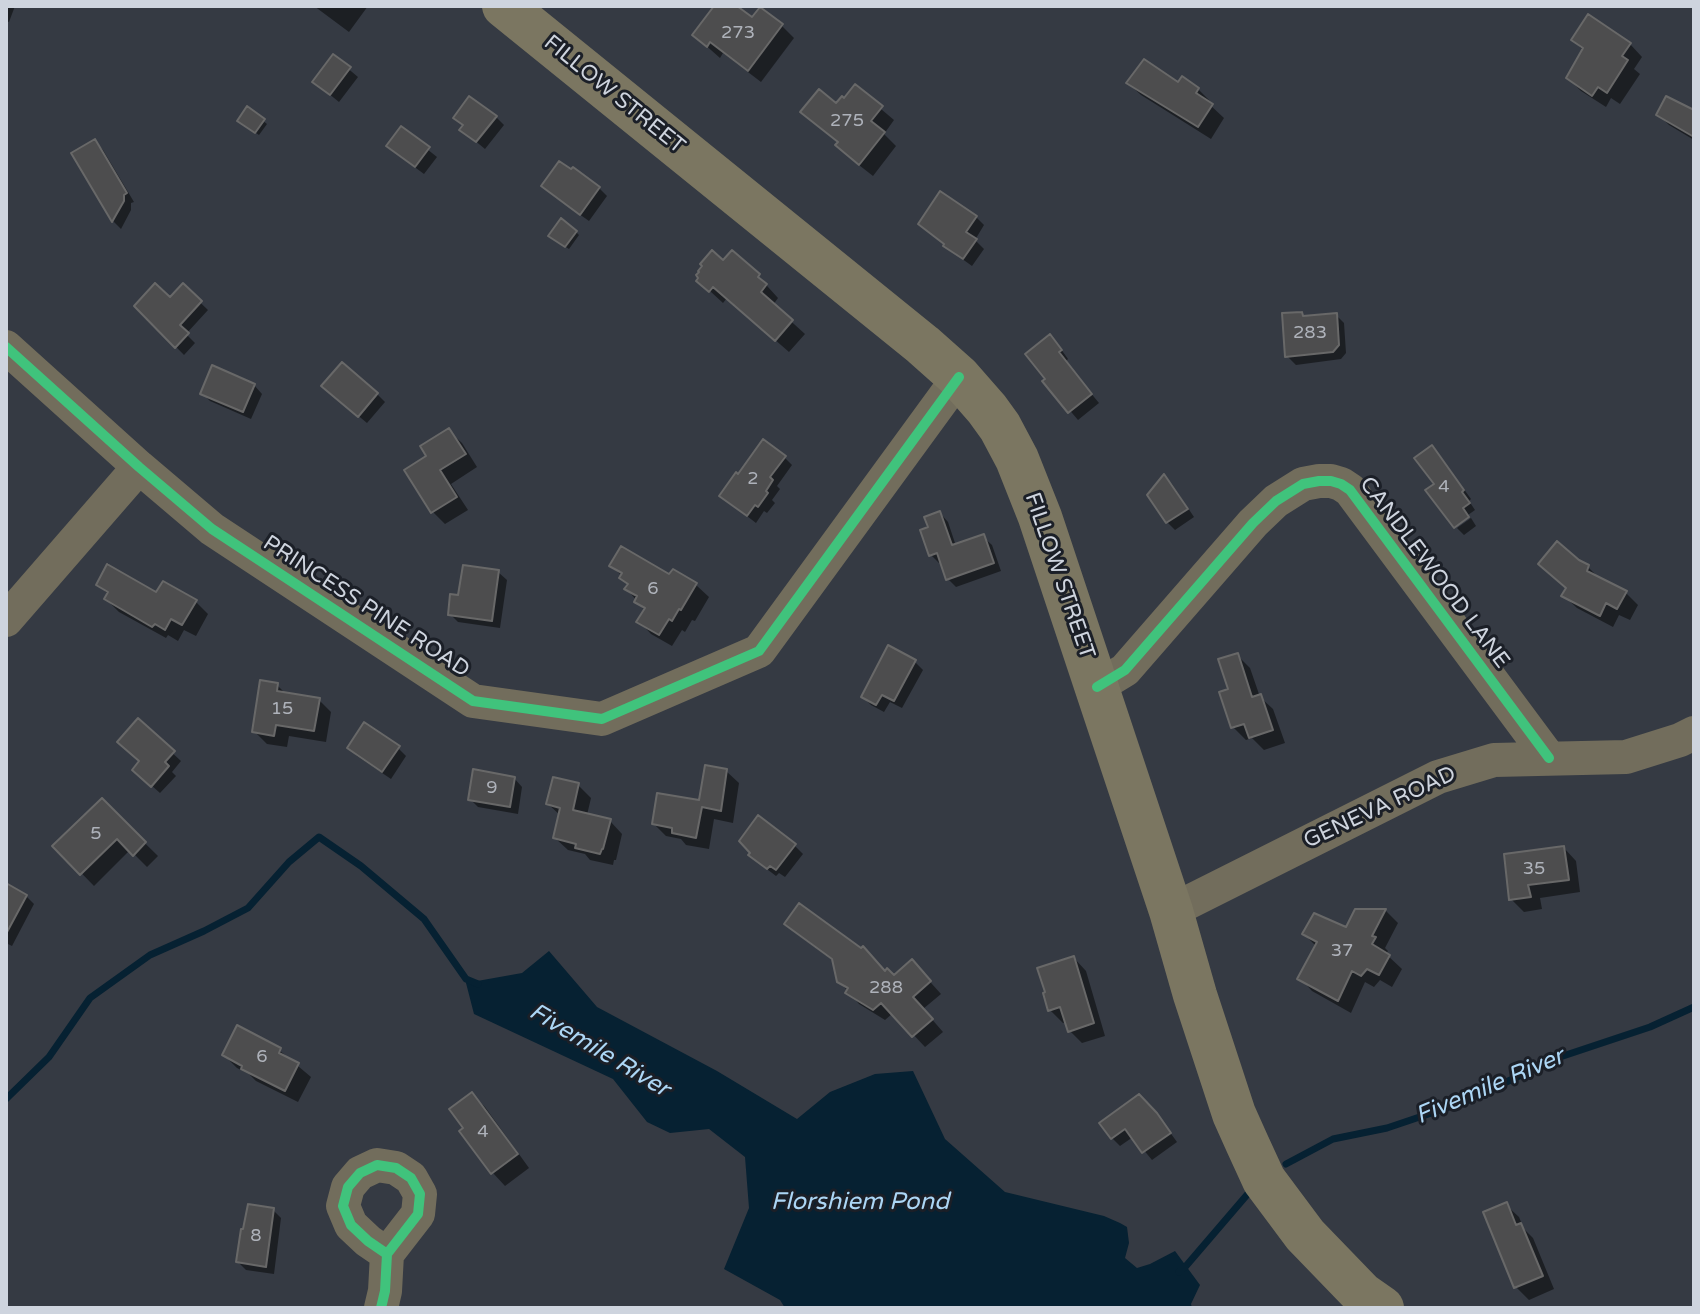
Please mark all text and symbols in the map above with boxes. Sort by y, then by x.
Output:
house number: 273 [721,22,755,44]
street label: FILLOW STREET [538,30,690,160]
house number: 275 [830,110,864,132]
house number: 283 [1293,322,1327,344]
house number: 2 [747,468,759,490]
street label: CANDLEWOOD LANE [1353,472,1515,674]
house number: 4 [1438,476,1450,498]
street label: FILLOW STREET [1018,489,1100,663]
street label: PRINCESS PINE ROAD [258,530,474,684]
house number: 6 [647,578,659,600]
house number: 15 [271,698,293,720]
street label: GENEVA ROAD [1300,761,1460,855]
house number: 9 [486,777,498,799]
house number: 5 [90,823,102,845]
house number: 35 [1523,858,1545,880]
house number: 37 [1331,940,1353,962]
house number: 288 [869,977,903,999]
water label: Fivemile River [524,998,674,1104]
water label: Fivemile River [1411,1043,1569,1131]
house number: 6 [256,1046,268,1068]
house number: 4 [477,1121,489,1143]
water label: Florshiem Pond [771,1189,949,1217]
house number: 8 [250,1225,262,1247]

